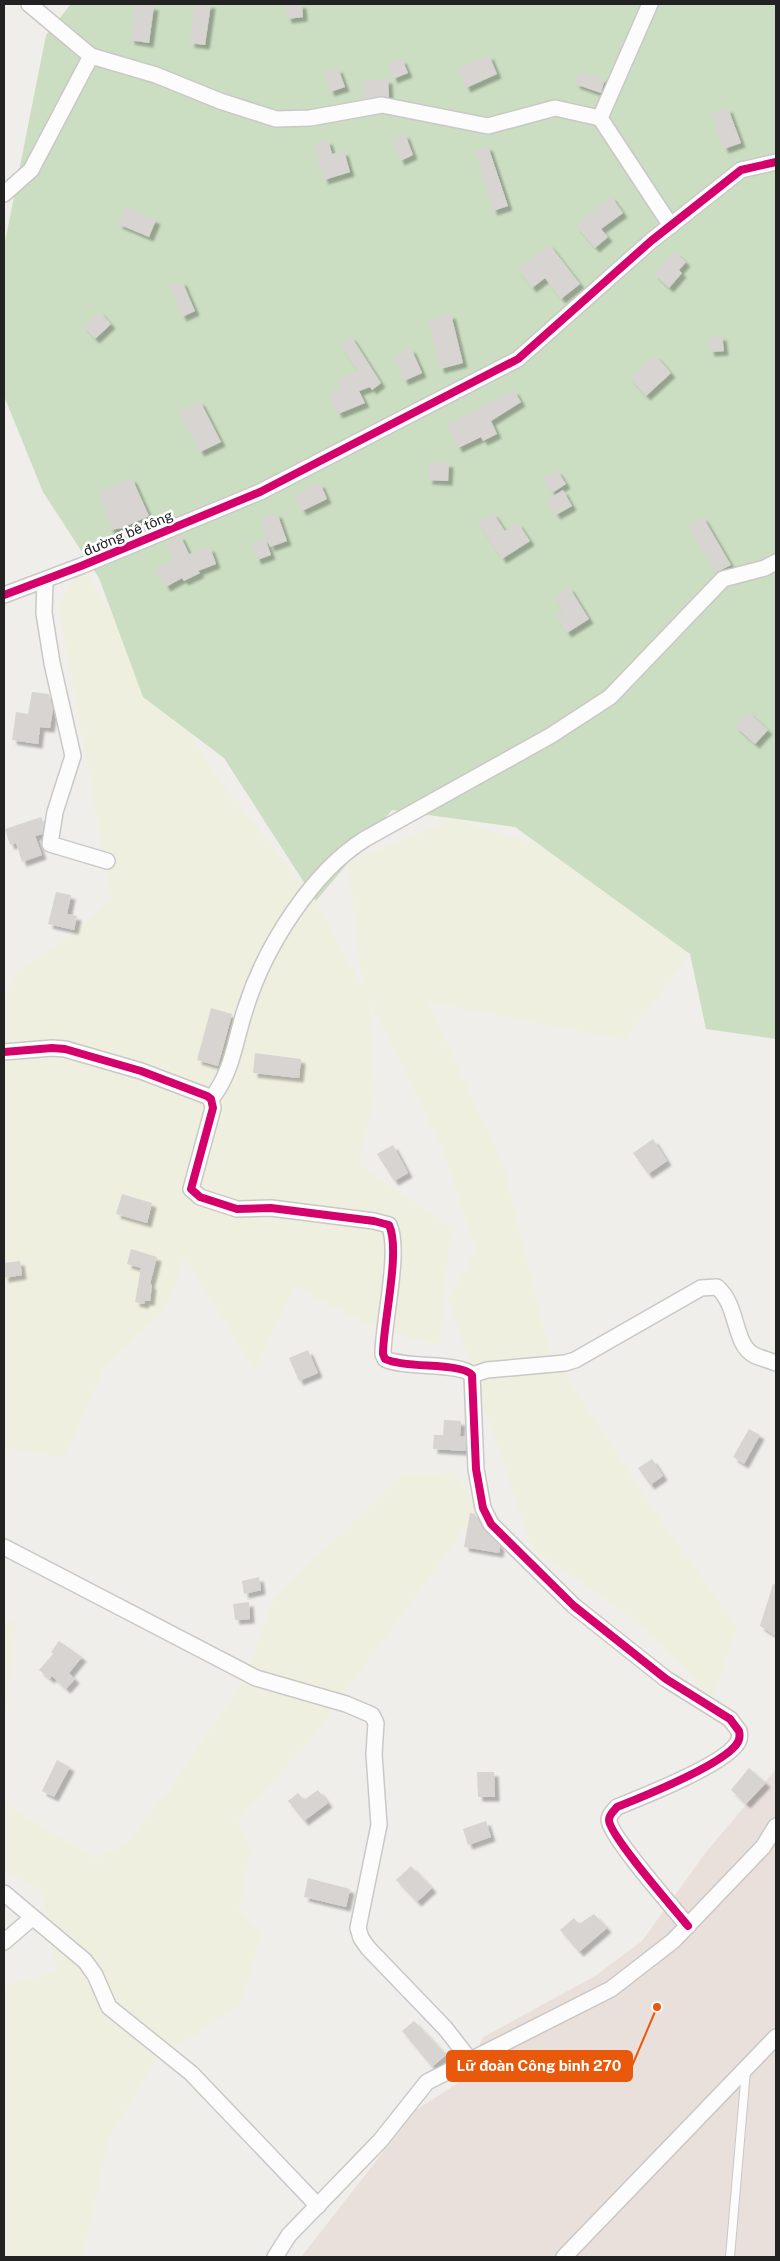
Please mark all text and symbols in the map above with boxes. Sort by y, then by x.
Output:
street label: đường bê tông [81,507,175,559]
callout: Lữ đoàn Công binh 270 [447,2051,632,2081]
text: Lữ đoàn Công binh 270 [457,2057,622,2074]

